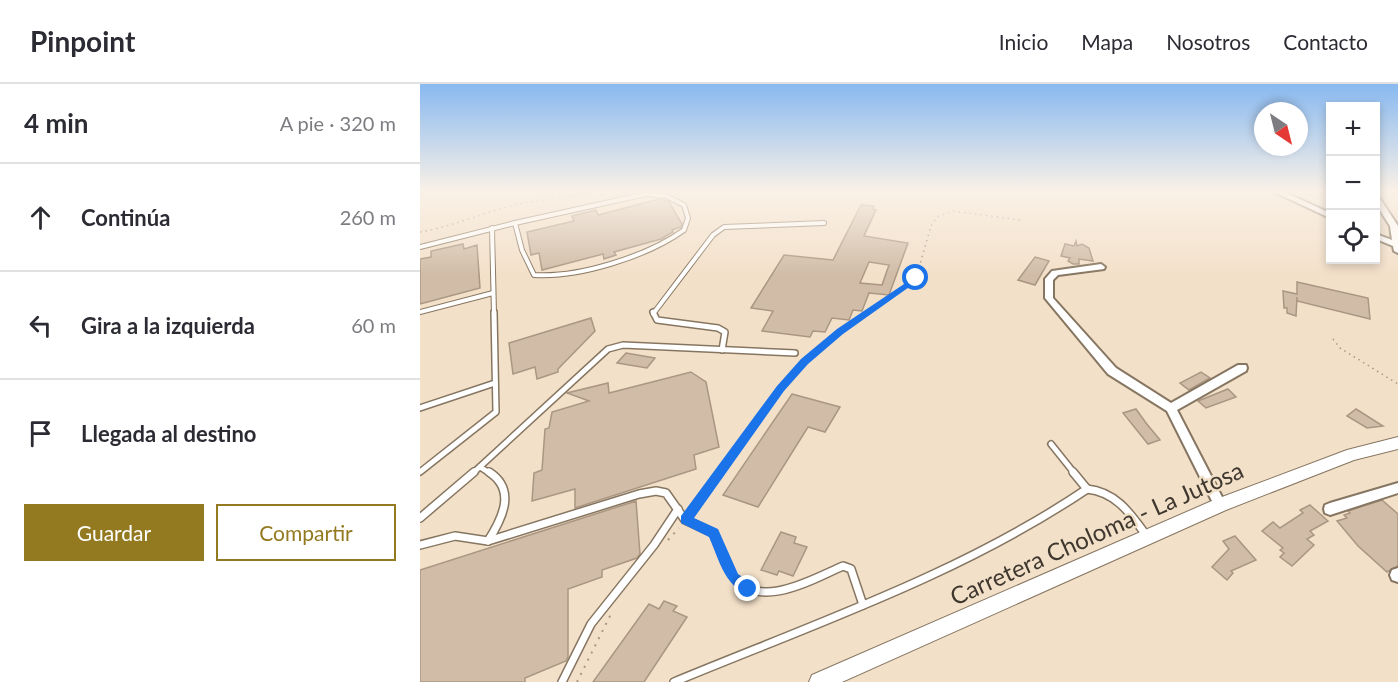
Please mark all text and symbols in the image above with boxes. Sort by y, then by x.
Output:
text: Pinpoint [30,24,135,58]
text: Inicio [999,29,1048,54]
text: Mapa [1081,29,1133,54]
text: Nosotros [1166,29,1250,54]
text: Contacto [1283,29,1368,54]
north arrow [1254,102,1308,156]
map controls [1326,102,1380,264]
button: + [1326,102,1380,156]
text: 4 min [24,107,88,139]
text: A pie · 320 m [280,111,396,135]
button: − [1326,156,1380,210]
icon: ahead [24,201,57,234]
text: Continúa [81,204,170,231]
text: 260 m [340,205,396,229]
button: locate [1326,210,1380,264]
route start [902,264,928,290]
icon: left [24,309,57,342]
text: Gira a la izquierda [81,312,255,339]
text: 60 m [351,313,396,337]
icon: arrive [24,417,57,450]
text: Llegada al destino [81,420,257,447]
street label: Carretera Choloma - La Jutosa [945,455,1247,611]
button: Guardar [24,504,204,561]
button: Compartir [216,504,396,561]
route end [734,575,760,601]

